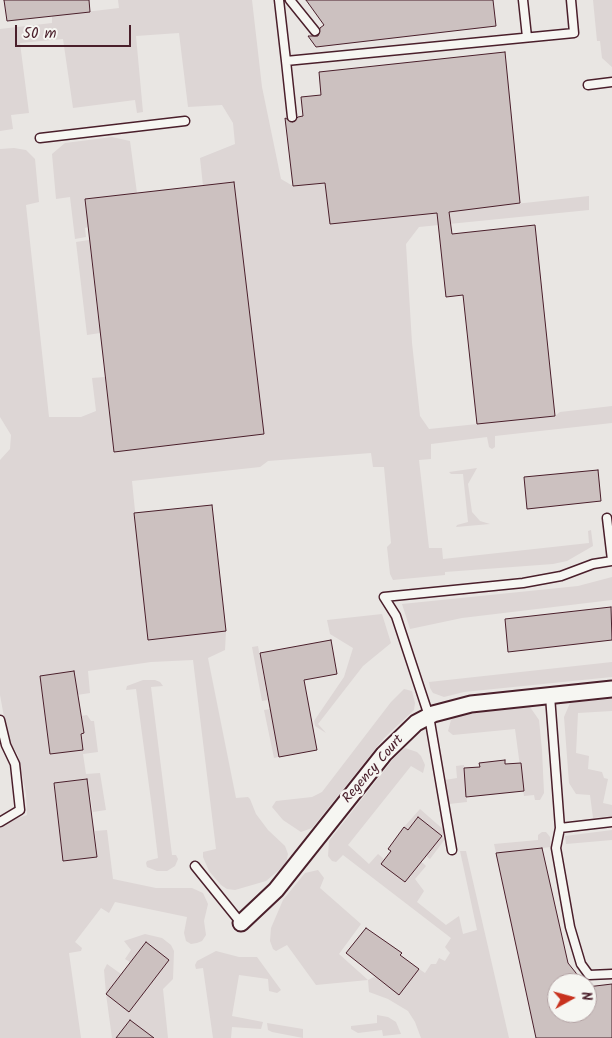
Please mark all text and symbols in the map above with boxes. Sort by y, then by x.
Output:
scale bar [18,15,134,47]
text: 50 m [23,22,57,46]
street label: Regency Court [340,732,408,808]
north arrow [547,973,597,1023]
text: N [574,991,597,1002]

